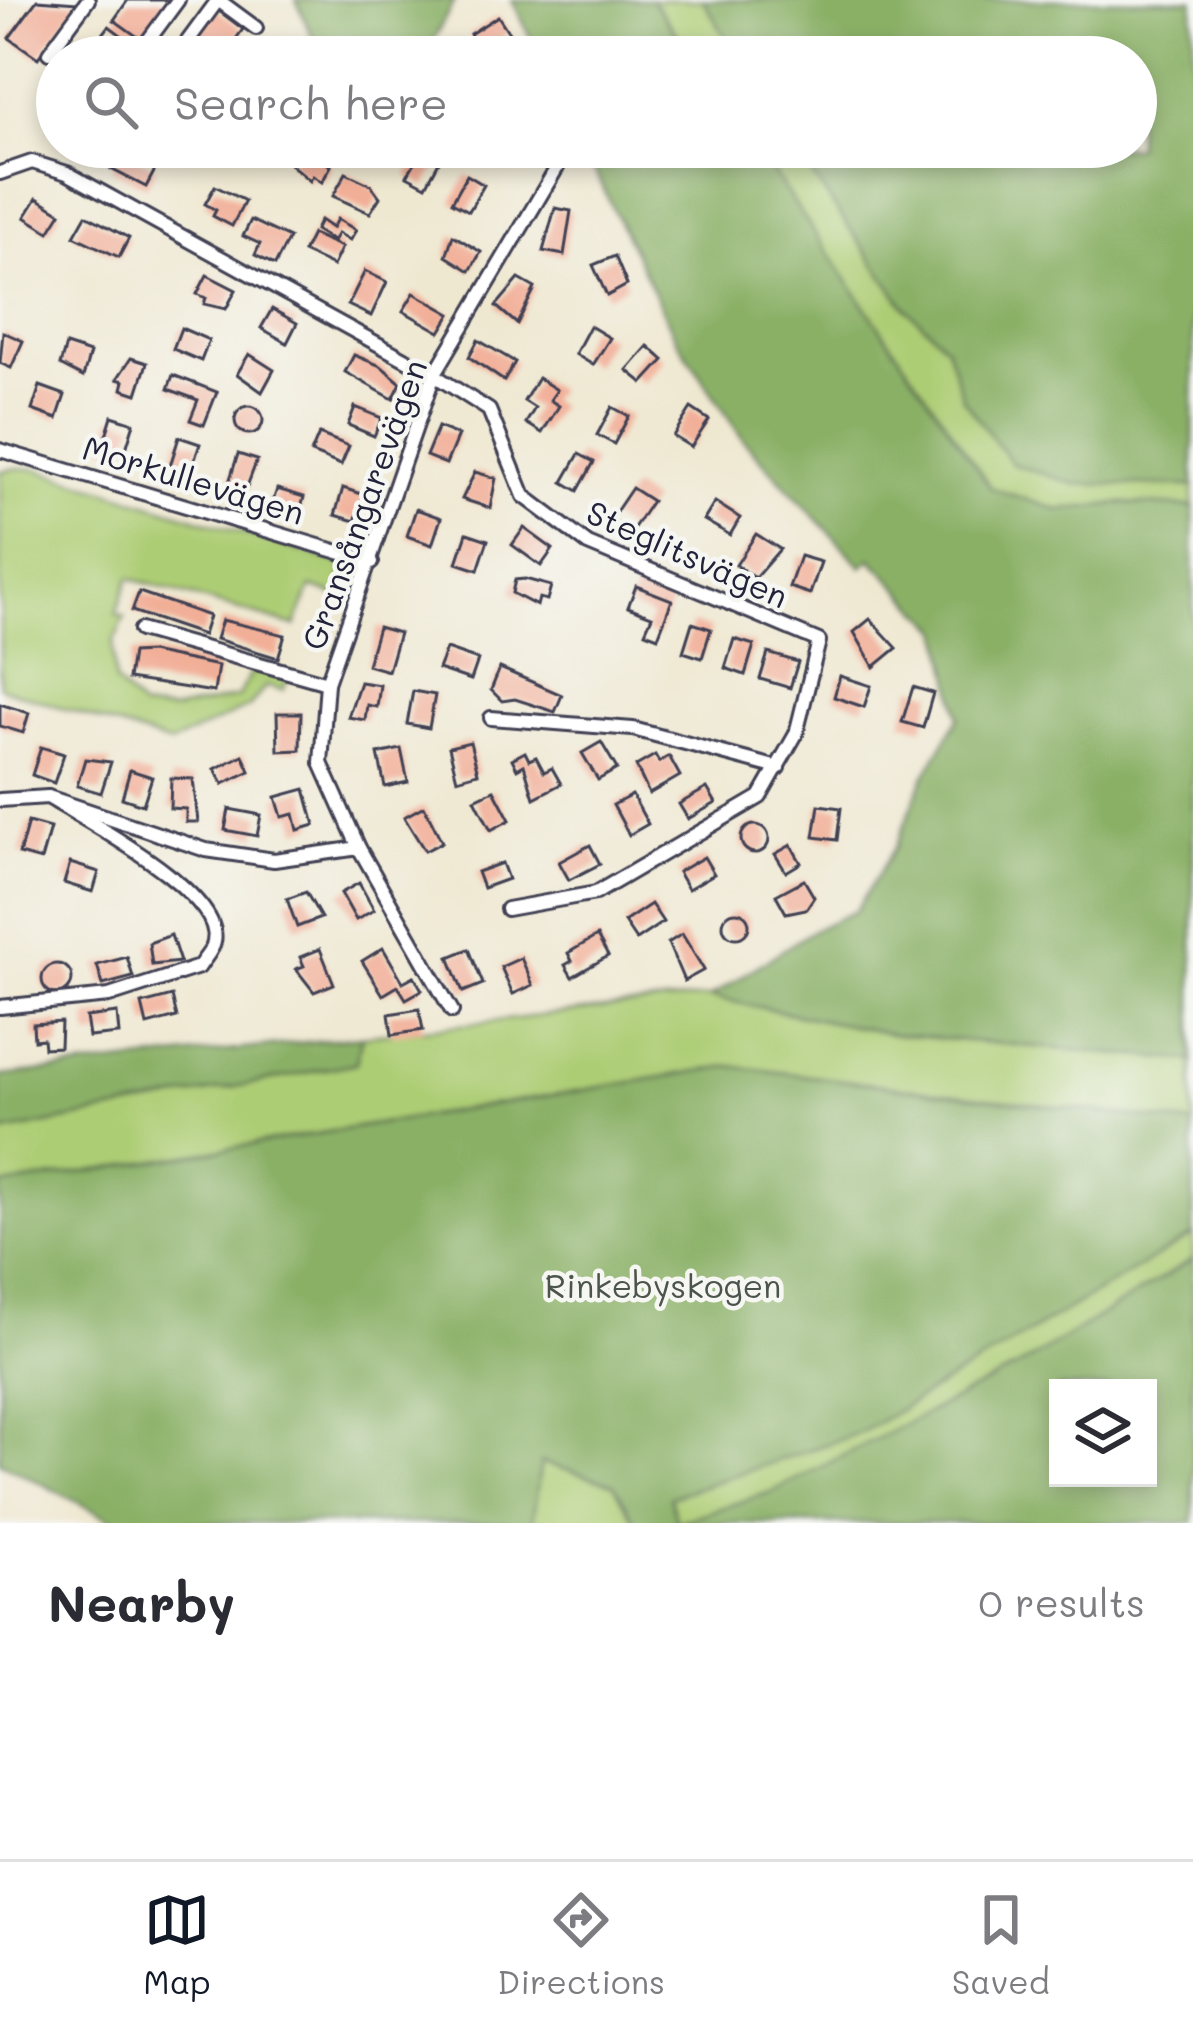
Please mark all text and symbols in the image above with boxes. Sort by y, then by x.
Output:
search box [36,36,1157,168]
icon: search [78,69,144,135]
text: Search here [174,73,448,131]
street label: Gransångarevägen [290,353,436,655]
street label: Morkullevägen [78,425,310,533]
street label: Steglitsvägen [581,489,795,617]
park label: Rinkebyskogen [545,1263,781,1307]
map controls [1049,1379,1157,1487]
button: layers [1049,1379,1157,1487]
text: Nearby [48,1568,235,1635]
text: 0 results [979,1576,1145,1627]
tab: Map [143,1887,211,2002]
tab: Directions [497,1887,665,2002]
tab: Saved [952,1887,1050,2002]

